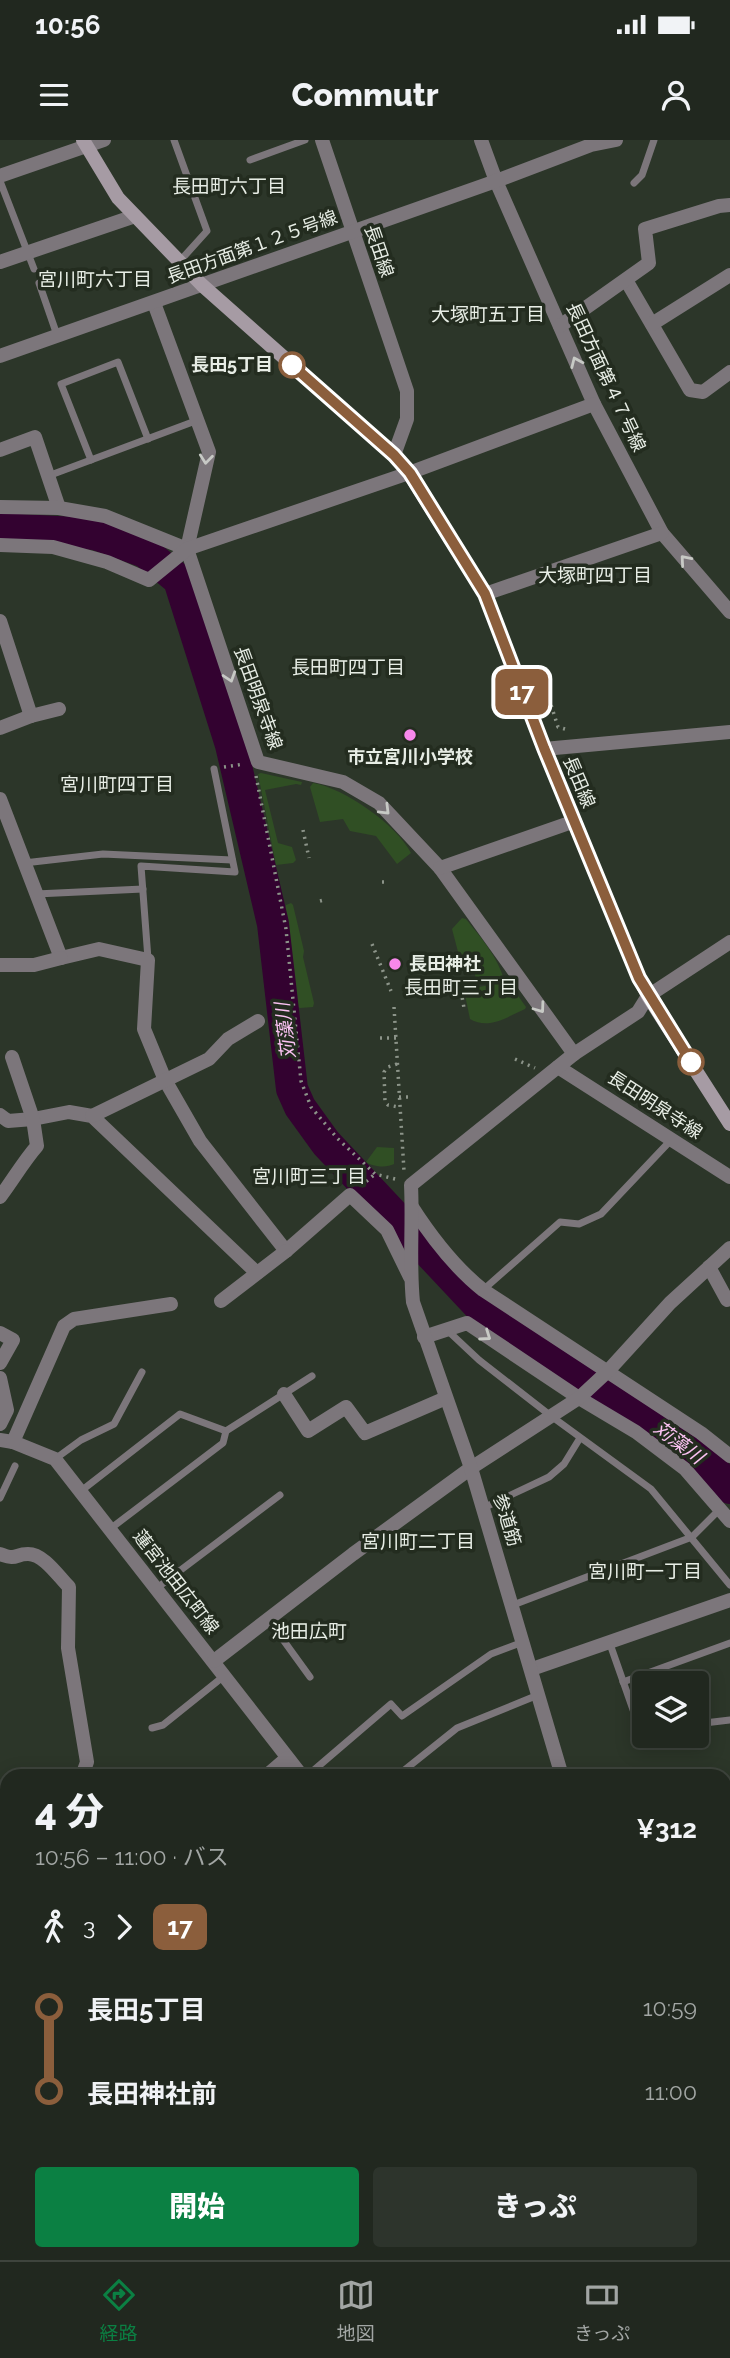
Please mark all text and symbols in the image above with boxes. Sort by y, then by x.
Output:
text: 10:56 [35,10,100,40]
icon: menu [35,76,73,114]
text: Commutr [292,76,438,113]
icon: person [657,76,695,114]
district label: 長田町六丁目 [172,175,286,197]
street label: 長田方面第１２５号線 [164,206,340,287]
street label: 長田線 [361,222,398,280]
district label: 宮川町六丁目 [38,268,152,290]
street label: 長田方面第４７号線 [563,299,650,455]
district label: 大塚町五丁目 [431,303,545,325]
marker: 長田5丁目 [279,352,305,378]
place label: 長田5丁目 [191,354,273,375]
one-way arrow [570,356,584,369]
one-way arrow [199,453,214,465]
one-way arrow [681,555,693,568]
district label: 大塚町四丁目 [538,564,652,586]
street label: 長田明泉寺線 [230,643,287,752]
district label: 長田町四丁目 [291,656,405,678]
line badge: 17 [490,669,554,715]
one-way arrow [221,671,236,683]
text: 17 [509,677,535,706]
marker: 市立宮川小学校 [402,727,418,743]
place label: 市立宮川小学校 [347,746,473,767]
street label: 長田線 [559,753,600,811]
district label: 宮川町四丁目 [60,773,174,795]
one-way arrow [377,801,390,814]
place label: 長田神社 [409,953,481,974]
marker: 長田神社 [387,956,403,972]
district label: 長田町三丁目 [404,976,518,998]
water label: 苅藻川 [270,999,299,1061]
one-way arrow [532,1000,545,1013]
unlabelled marker [678,1049,704,1075]
street label: 長田明泉寺線 [604,1066,706,1143]
district label: 宮川町三丁目 [252,1165,366,1187]
one-way arrow [478,1328,491,1340]
water label: 苅藻川 [650,1416,710,1469]
street label: 参道筋 [490,1491,525,1549]
street label: 蓮宮池田広町線 [129,1526,223,1638]
district label: 宮川町二丁目 [361,1530,475,1552]
district label: 宮川町一丁目 [588,1560,702,1582]
district label: 池田広町 [271,1620,347,1642]
map controls [632,1671,709,1748]
button: layers [632,1671,709,1748]
text: 4 分 [35,1789,104,1834]
text: ¥312 [636,1814,697,1844]
text: 10:56 – 11:00 · バス [35,1843,229,1870]
icon: walk [35,1908,73,1946]
icon: forward [105,1908,143,1946]
text: 17 [167,1912,193,1941]
text: 3 [83,1913,95,1940]
text: 10:59 [643,1994,697,2021]
text: 長田5丁目 [87,1995,205,2025]
text: 11:00 [645,2078,697,2105]
text: 長田神社前 [87,2079,217,2109]
button: 開始 [35,2167,359,2247]
button: きっぷ [373,2167,697,2247]
tab: 経路 [100,2276,138,2345]
tab: 地図 [337,2276,375,2345]
tab: きっぷ [574,2276,630,2345]

